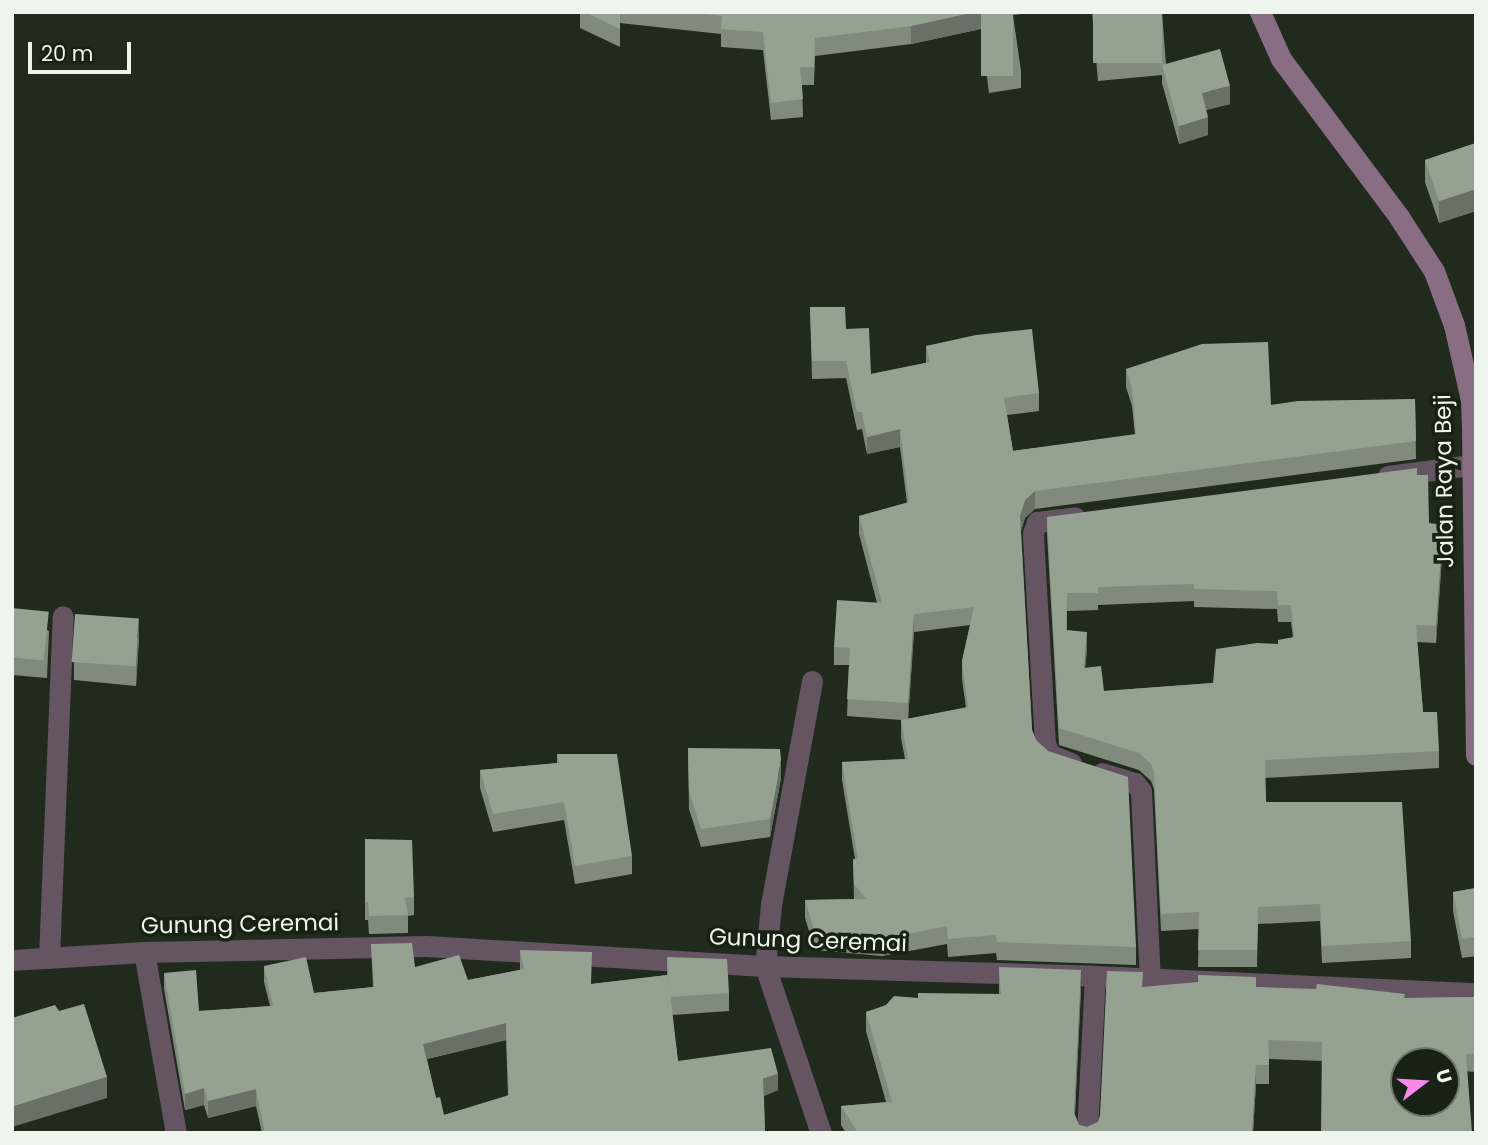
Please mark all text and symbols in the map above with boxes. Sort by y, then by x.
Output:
scale bar [32,28,135,72]
text: 20 m [41,39,94,68]
street label: Jalan Raya Beji [1429,394,1459,568]
street label: Gunung Ceremai [141,908,339,940]
street label: Gunung Ceremai [708,923,908,957]
north arrow [1390,1047,1460,1117]
text: U [1429,1066,1459,1087]

